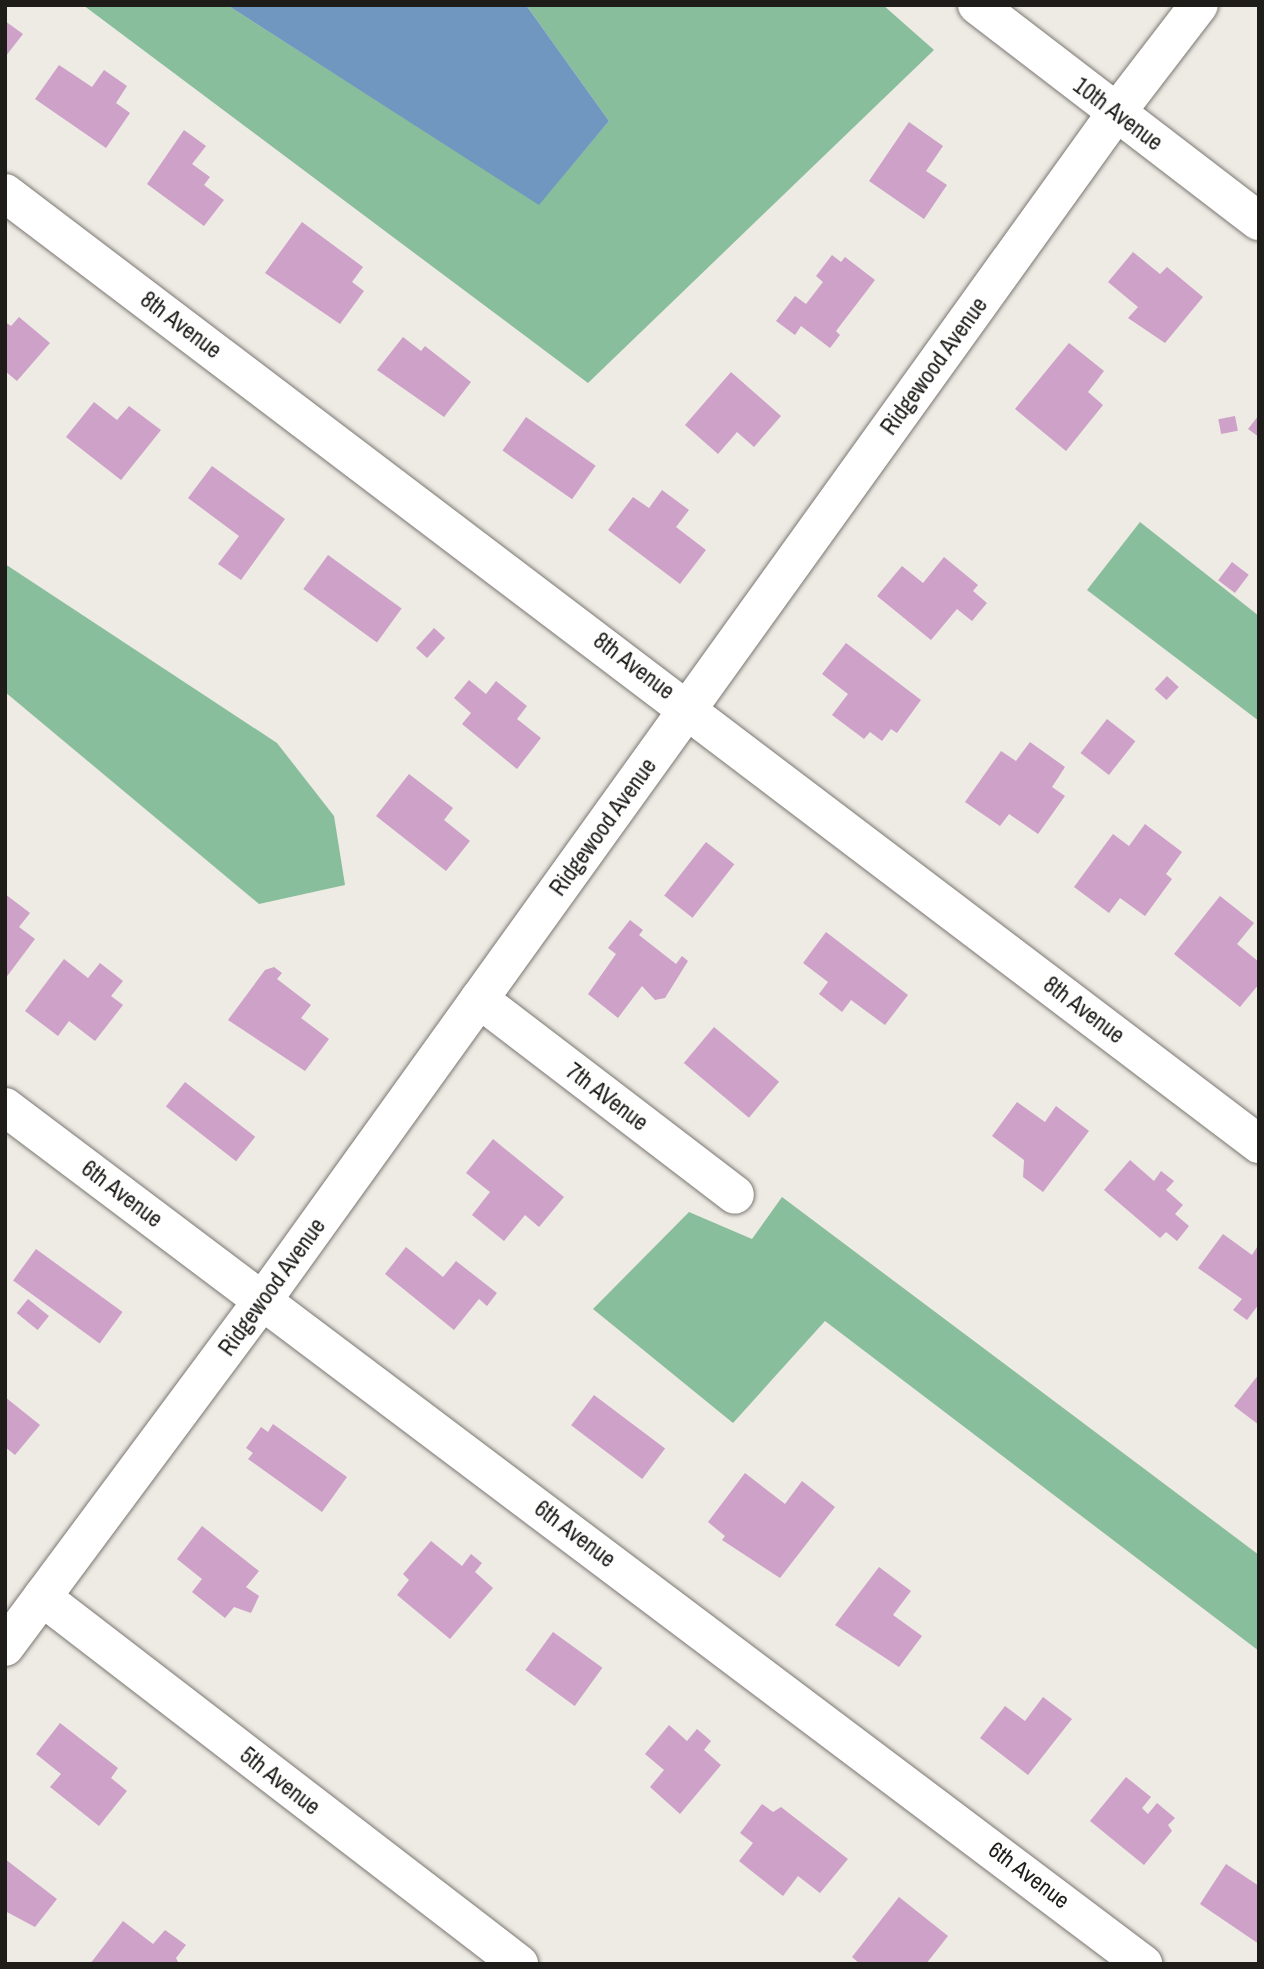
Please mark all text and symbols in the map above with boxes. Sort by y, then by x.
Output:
street label: 10th Avenue [1068,71,1168,157]
street label: 8th Avenue [135,285,227,365]
street label: Ridgewood Avenue [875,291,993,441]
street label: 8th Avenue [588,626,680,706]
street label: Ridgewood Avenue [544,752,662,902]
street label: 8th Avenue [1038,970,1130,1050]
street label: 7th AVenue [560,1057,654,1137]
street label: 6th Avenue [76,1154,168,1234]
street label: Ridgewood Avenue [213,1212,331,1362]
street label: 6th Avenue [529,1494,621,1574]
street label: 5th Avenue [234,1741,326,1821]
street label: 6th Avenue [983,1835,1075,1915]

